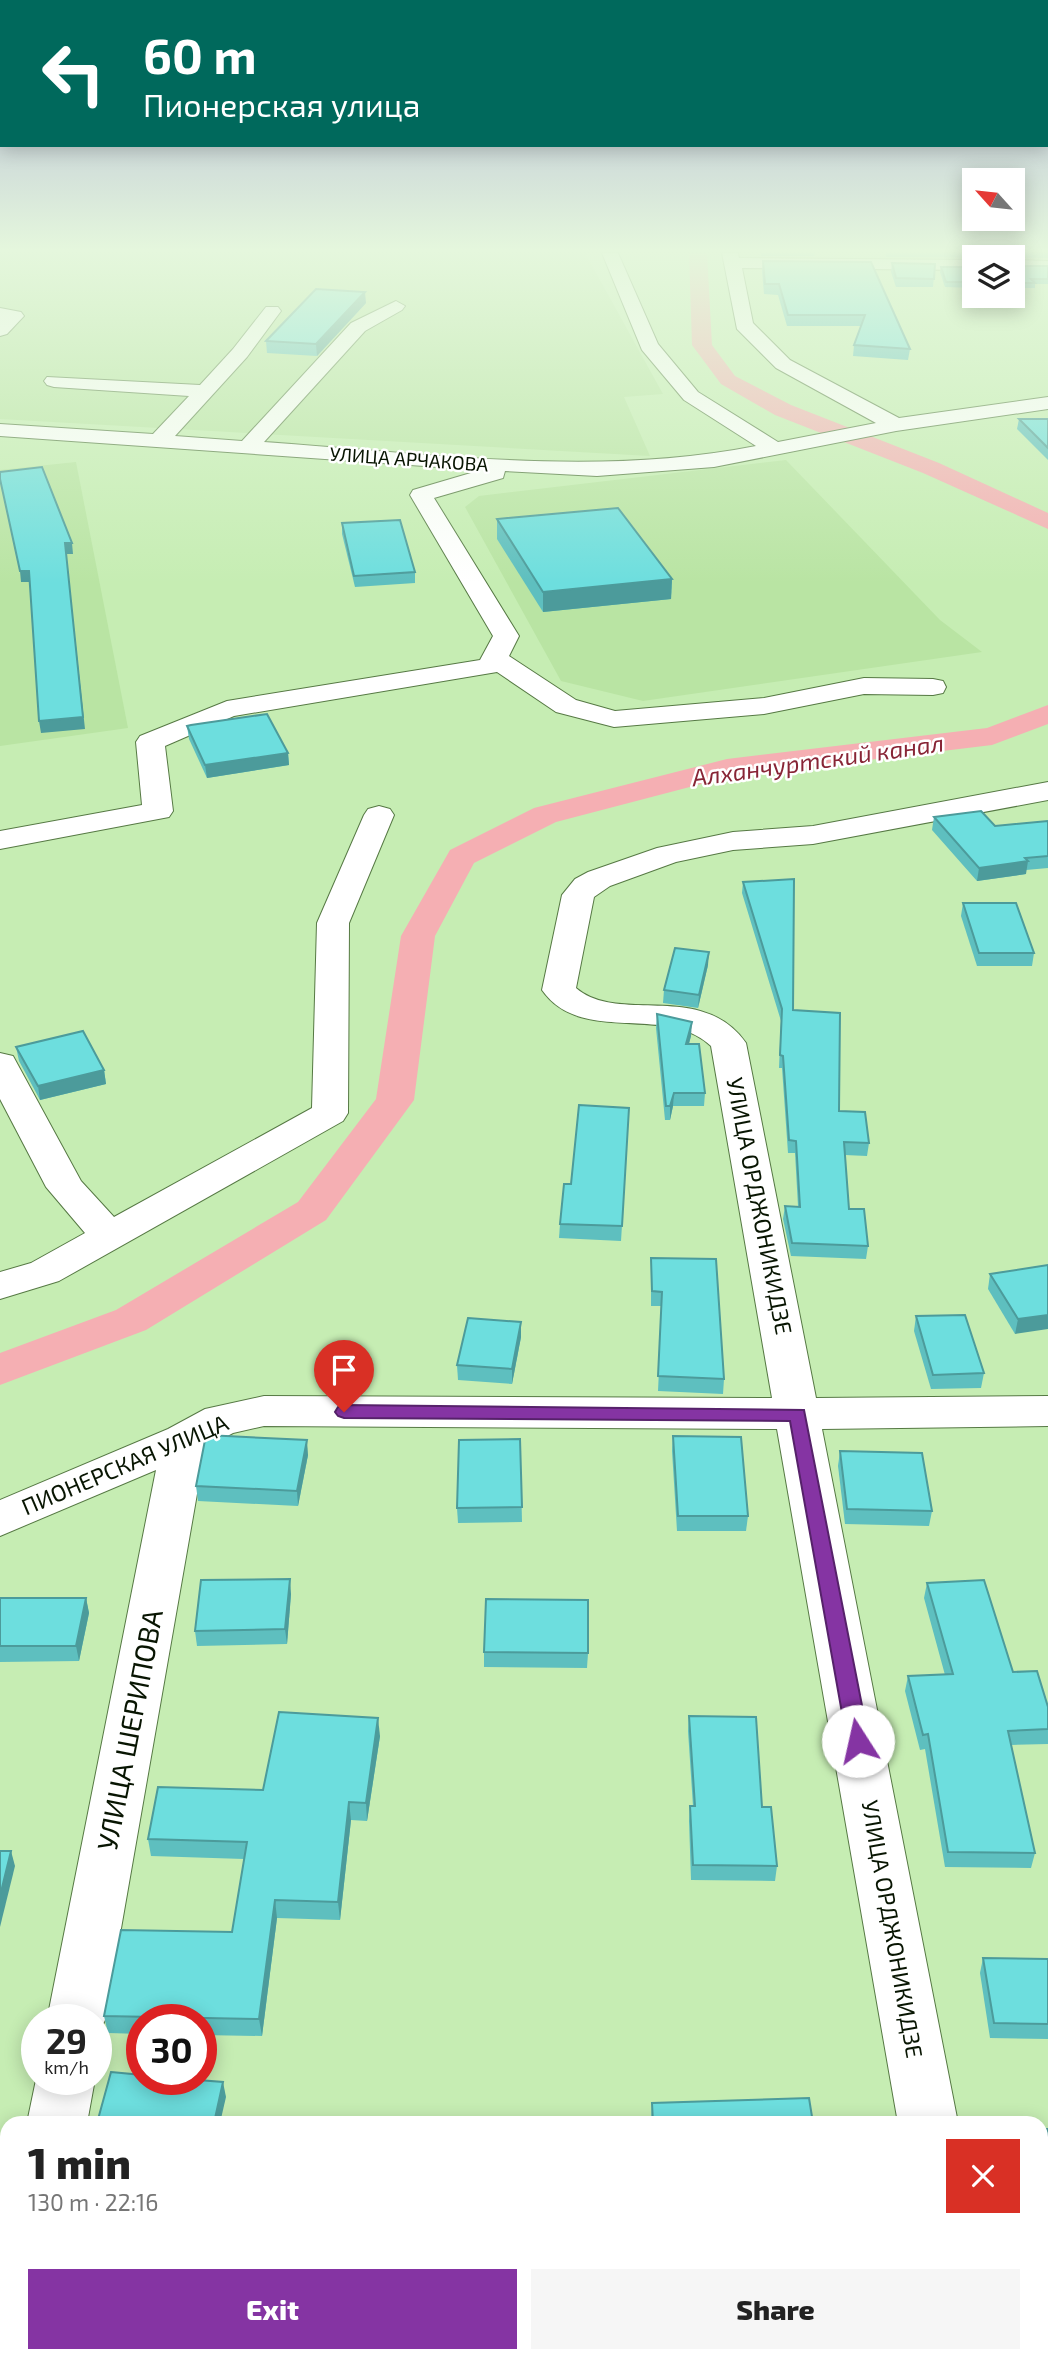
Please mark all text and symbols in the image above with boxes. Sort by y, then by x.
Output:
text: 60 m [143,25,257,84]
icon: left [28,28,119,119]
text: Пионерская улица [143,85,420,123]
north arrow [962,168,1026,231]
map controls [962,168,1025,308]
button: layers [962,245,1025,308]
street label: УЛИЦА АРЧАКОВА [329,441,489,476]
water label: Алханчуртский канал [689,727,946,792]
street label: УЛИЦА ОРДЖОНИКИДЗЕ [721,1075,799,1337]
pin [314,1340,374,1412]
icon: arrive [325,1351,363,1389]
street label: ПИОНЕРСКАЯ УЛИЦА [17,1408,233,1520]
street label: УЛИЦА ШЕРИПОВА [89,1606,169,1853]
position arrow [821,1704,895,1778]
street label: УЛИЦА ОРДЖОНИКИДЗЕ [856,1798,929,2060]
speed limit sign: 30 [126,2004,217,2095]
text: 29 [46,2019,87,2061]
text: km/h [44,2056,89,2078]
text: 1 min [28,2137,131,2187]
button: close [946,2139,1020,2213]
text: 130 m · 22:16 [28,2188,158,2216]
button: Exit [28,2269,517,2349]
button: Share [531,2269,1020,2349]

